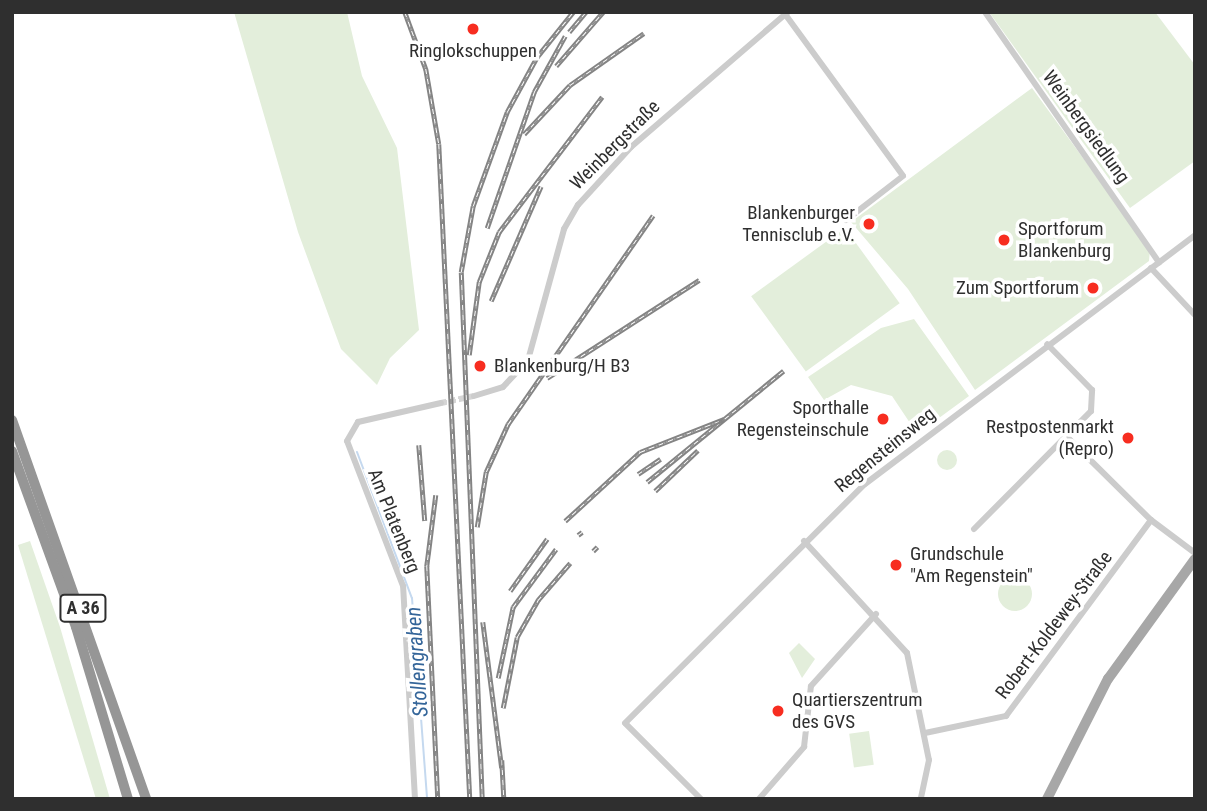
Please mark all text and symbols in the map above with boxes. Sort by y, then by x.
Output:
marker: Ringlokschuppen [465,21,481,37]
place label: Ringlokschuppen [409,40,537,62]
street label: Weinbergsiedlung [1038,66,1134,188]
street label: Weinbergstraße [565,95,665,195]
place label: Blankenburger Tennisclub e.V. [742,202,855,246]
marker: Blankenburger Tennisclub e.V. [861,216,877,232]
place label: Sportforum Blankenburg [1018,218,1111,262]
marker: Sportforum Blankenburg [996,232,1012,248]
place label: Zum Sportforum [956,277,1079,299]
marker: Zum Sportforum [1085,280,1101,296]
place label: Blankenburg/H B3 [494,355,630,377]
marker: Blankenburg/H B3 [472,358,488,374]
place label: Sporthalle Regensteinschule [737,397,869,441]
street label: Regensteinsweg [830,403,940,497]
marker: Sporthalle Regensteinschule [875,411,891,427]
place label: Restpostenmarkt (Repro) [986,416,1114,460]
marker: Restpostenmarkt (Repro) [1120,430,1136,446]
street label: Am Platenberg [363,465,425,577]
place label: Grundschule "Am Regenstein" [910,543,1033,587]
street label: Robert-Koldewey-Straße [991,546,1117,704]
marker: Grundschule "Am Regenstein" [888,557,904,573]
road number: A 36 [58,594,108,622]
water label: Stollengraben [401,606,433,718]
place label: Quartierszentrum des GVS [792,689,923,733]
marker: Quartierszentrum des GVS [770,703,786,719]

